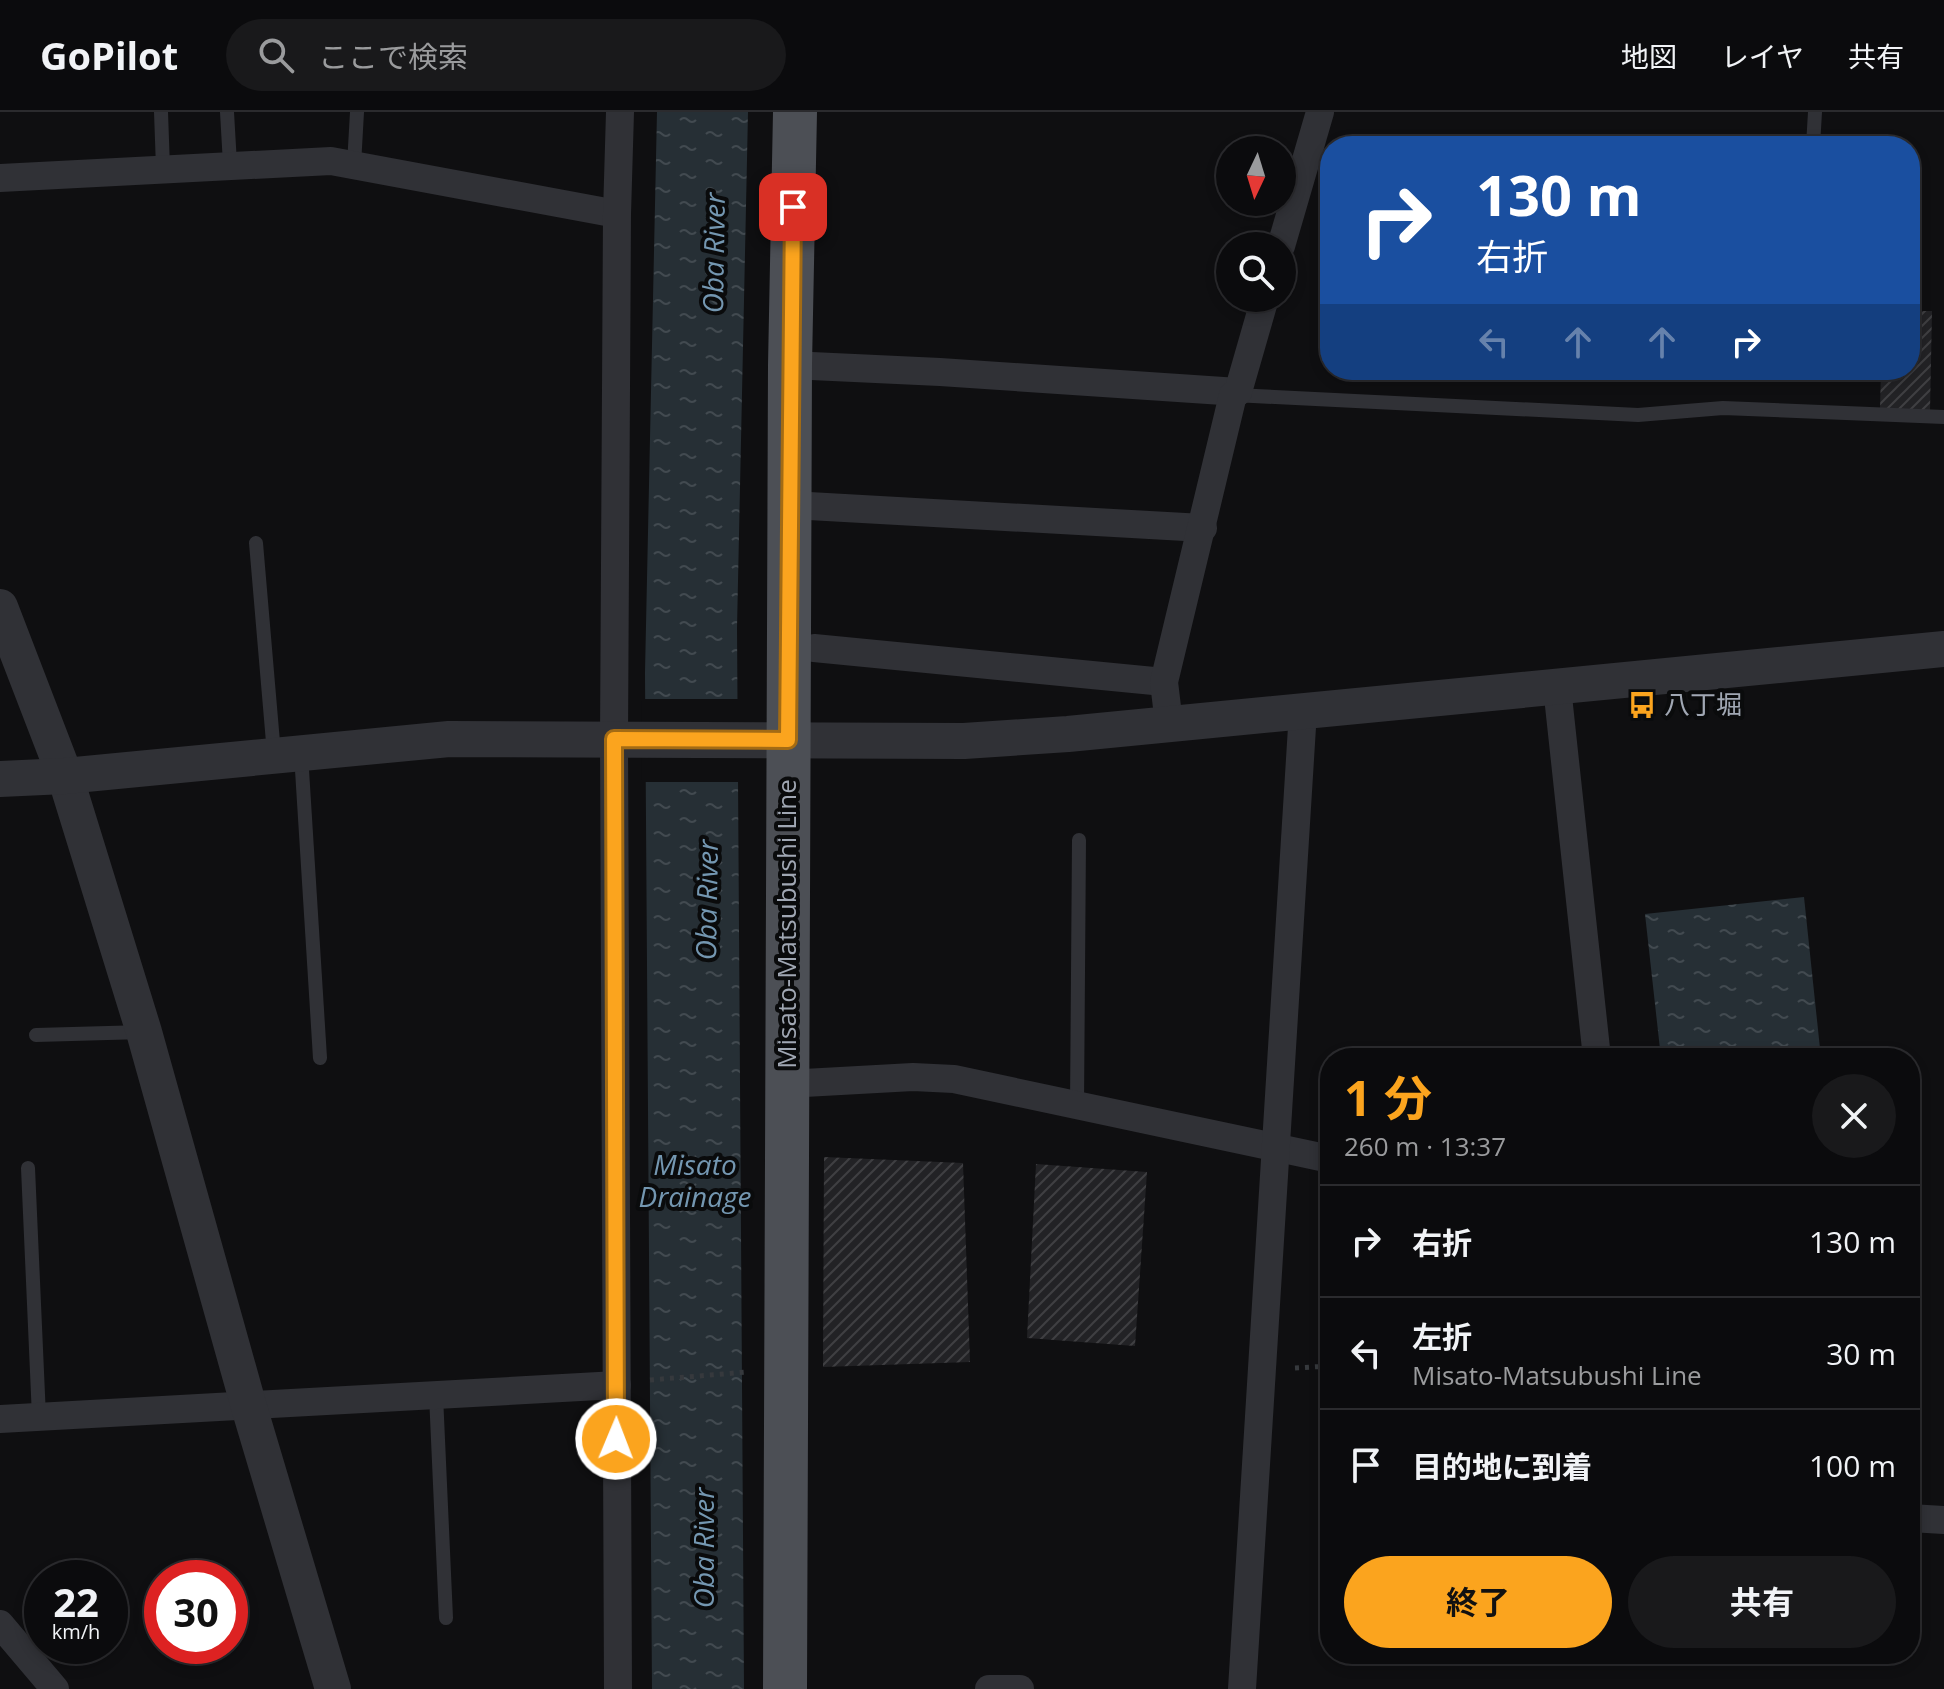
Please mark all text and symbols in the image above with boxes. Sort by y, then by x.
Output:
search box [226,19,786,91]
text: GoPilot [40,29,178,81]
icon: search [254,33,298,77]
text: ここで検索 [318,36,468,77]
text: 地図 [1621,37,1677,75]
text: レイヤ [1721,37,1804,75]
text: 共有 [1848,37,1904,75]
north arrow [1216,136,1296,216]
map controls [1216,136,1296,312]
text: 130 m [1476,156,1642,232]
icon: right [1344,168,1448,272]
pin [759,173,827,241]
icon: arrive [771,185,815,229]
water label: Oba River [693,192,733,314]
button: search [1216,232,1296,312]
text: 右折 [1476,232,1548,281]
icon: left [1472,320,1516,364]
icon: ahead [1556,320,1600,364]
icon: ahead [1640,320,1684,364]
icon: right [1724,320,1768,364]
place label: 八丁堀 [1664,686,1742,722]
bus stop icon: 八丁堀 [1627,690,1657,720]
street label: Misato-Matsubushi Line [768,779,804,1069]
water label: Oba River [686,839,726,961]
text: 1 分 [1344,1065,1432,1130]
button: close [1812,1074,1896,1158]
text: 260 m · 13:37 [1344,1128,1506,1164]
water label: Misato Drainage [638,1145,752,1215]
icon: right [1344,1219,1388,1263]
text: 130 m [1809,1221,1896,1262]
text: 右折 [1412,1222,1472,1263]
text: 左折 [1412,1316,1472,1357]
icon: left [1344,1331,1388,1375]
text: 30 m [1826,1333,1896,1374]
text: Misato-Matsubushi Line [1412,1357,1702,1393]
position arrow [574,1397,658,1481]
icon: arrive [1344,1443,1388,1487]
text: 100 m [1809,1445,1896,1486]
text: 目的地に到着 [1412,1446,1592,1487]
water label: Oba River [684,1487,722,1608]
button: 終了 [1344,1556,1612,1648]
button: 共有 [1628,1556,1896,1648]
speed limit sign: 30 [144,1560,248,1664]
text: 22 [53,1574,99,1629]
text: km/h [52,1618,100,1645]

